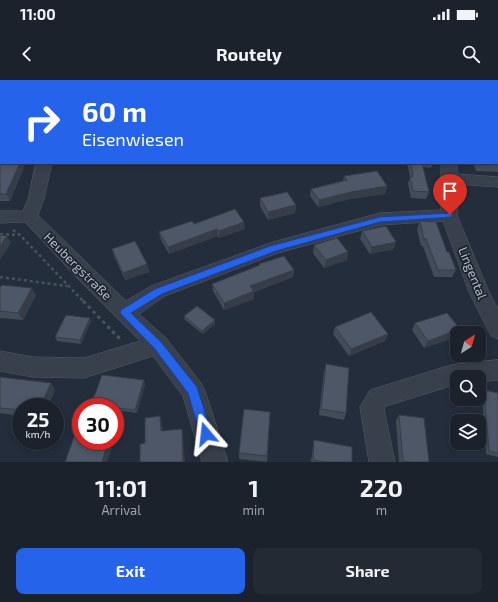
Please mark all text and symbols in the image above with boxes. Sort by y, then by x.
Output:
text: 11:00 [20,5,56,23]
icon: back [16,43,38,65]
text: Routely [216,43,282,65]
icon: search [460,43,482,65]
text: 60 m [82,94,147,128]
icon: right [16,96,68,148]
text: Eisenwiesen [82,128,184,150]
pin [433,174,467,215]
icon: arrive [439,180,461,202]
street label: Heubergstraße [41,229,115,303]
street label: Lingental [455,244,491,302]
north arrow [450,326,486,362]
map controls [450,326,486,450]
button: search [450,370,486,406]
speed limit sign: 30 [72,398,124,450]
text: 25 [27,407,49,431]
position arrow [185,413,227,455]
button: layers [450,414,486,450]
text: km/h [26,428,50,440]
text: 11:01 [95,473,148,502]
text: 1 [248,473,259,502]
text: 220 [360,473,403,502]
text: Arrival [102,502,141,518]
text: min [243,502,265,518]
text: m [376,502,387,518]
button: Exit [16,548,245,594]
button: Share [253,548,482,594]

